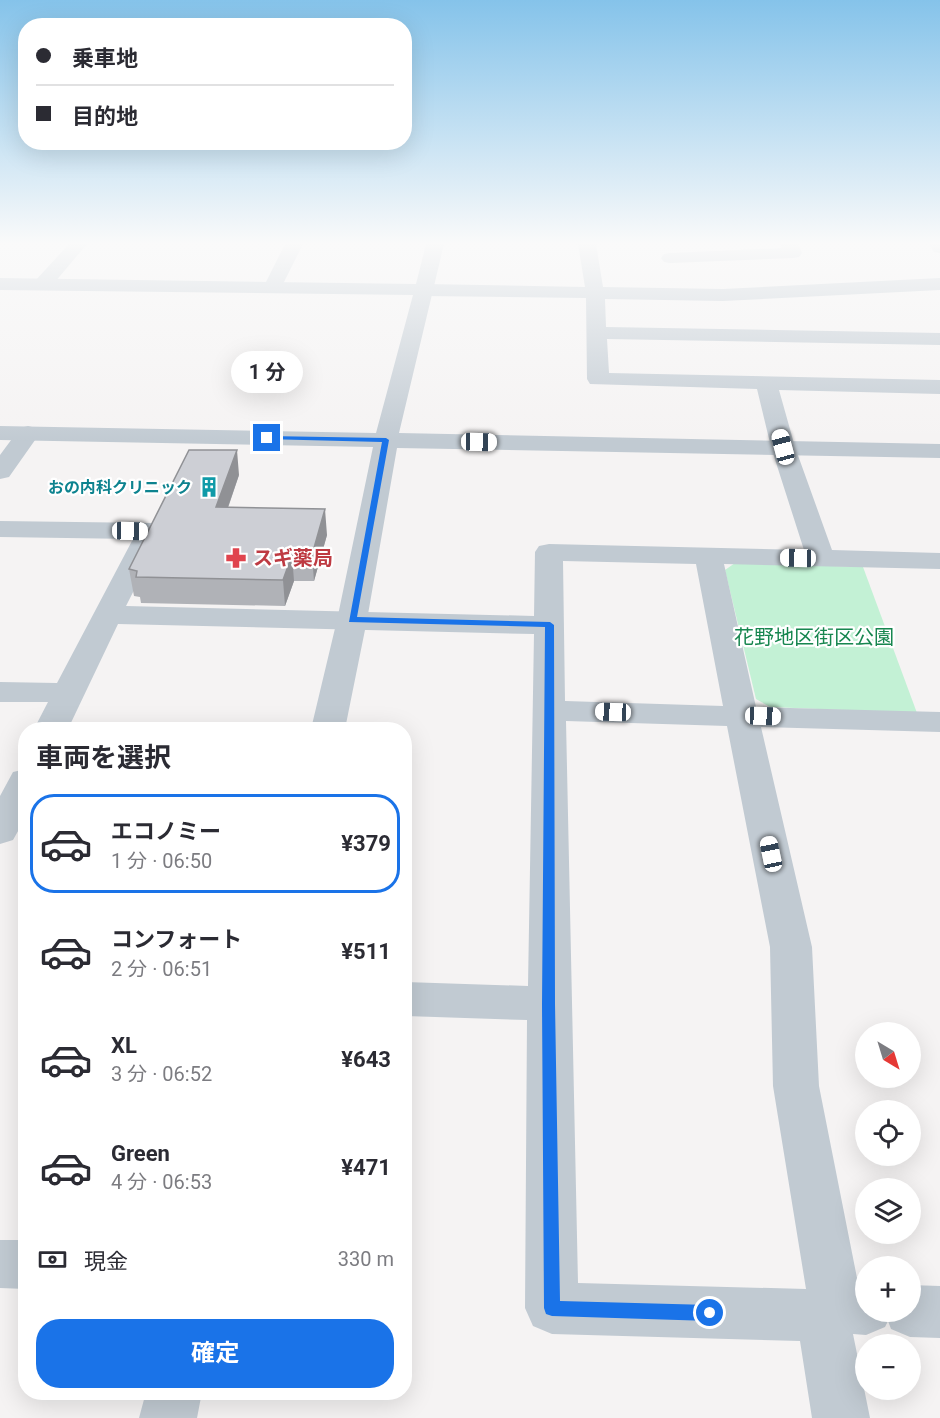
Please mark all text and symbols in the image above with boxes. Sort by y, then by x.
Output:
text: 乗車地 [72,46,138,71]
text: 目的地 [72,104,138,129]
callout: 1 分 [231,351,303,393]
text: 1 分 [249,360,285,384]
route end [253,424,280,451]
car [770,427,796,467]
car [461,433,497,451]
building icon: おの内科クリニック [197,475,221,499]
place label: おの内科クリニック [48,478,192,497]
car [112,522,148,540]
pharmacy icon: スギ薬局 [224,546,248,570]
place label: スギ薬局 [253,546,333,570]
car [780,549,816,567]
park label: 花野地区街区公園 [734,625,894,649]
car [595,702,631,722]
car [745,706,781,726]
text: 車両を選択 [36,742,171,774]
icon: car [39,817,93,871]
text: エコノミー [111,819,221,844]
text: ¥379 [341,831,391,856]
car [758,835,784,873]
text: 1 分 · 06:50 [111,849,212,873]
icon: car [39,925,93,979]
text: コンフォート [111,927,242,952]
text: ¥511 [341,939,391,964]
text: 2 分 · 06:51 [111,957,212,981]
north arrow [855,1022,921,1088]
map controls [855,1022,921,1400]
icon: car [39,1033,93,1087]
text: XL [111,1033,137,1058]
text: ¥643 [341,1047,391,1072]
text: 3 分 · 06:52 [111,1062,212,1086]
button: locate [855,1100,921,1166]
icon: car [39,1141,93,1195]
text: Green [111,1141,170,1166]
text: ¥471 [341,1155,391,1180]
text: 4 分 · 06:53 [111,1170,212,1194]
button: layers [855,1178,921,1244]
icon: cash [36,1243,69,1276]
text: 330 m [338,1247,394,1271]
text: 現金 [84,1249,128,1274]
button: + [855,1256,921,1322]
route start [696,1299,723,1326]
button: 確定 [36,1319,394,1388]
button: − [855,1334,921,1400]

